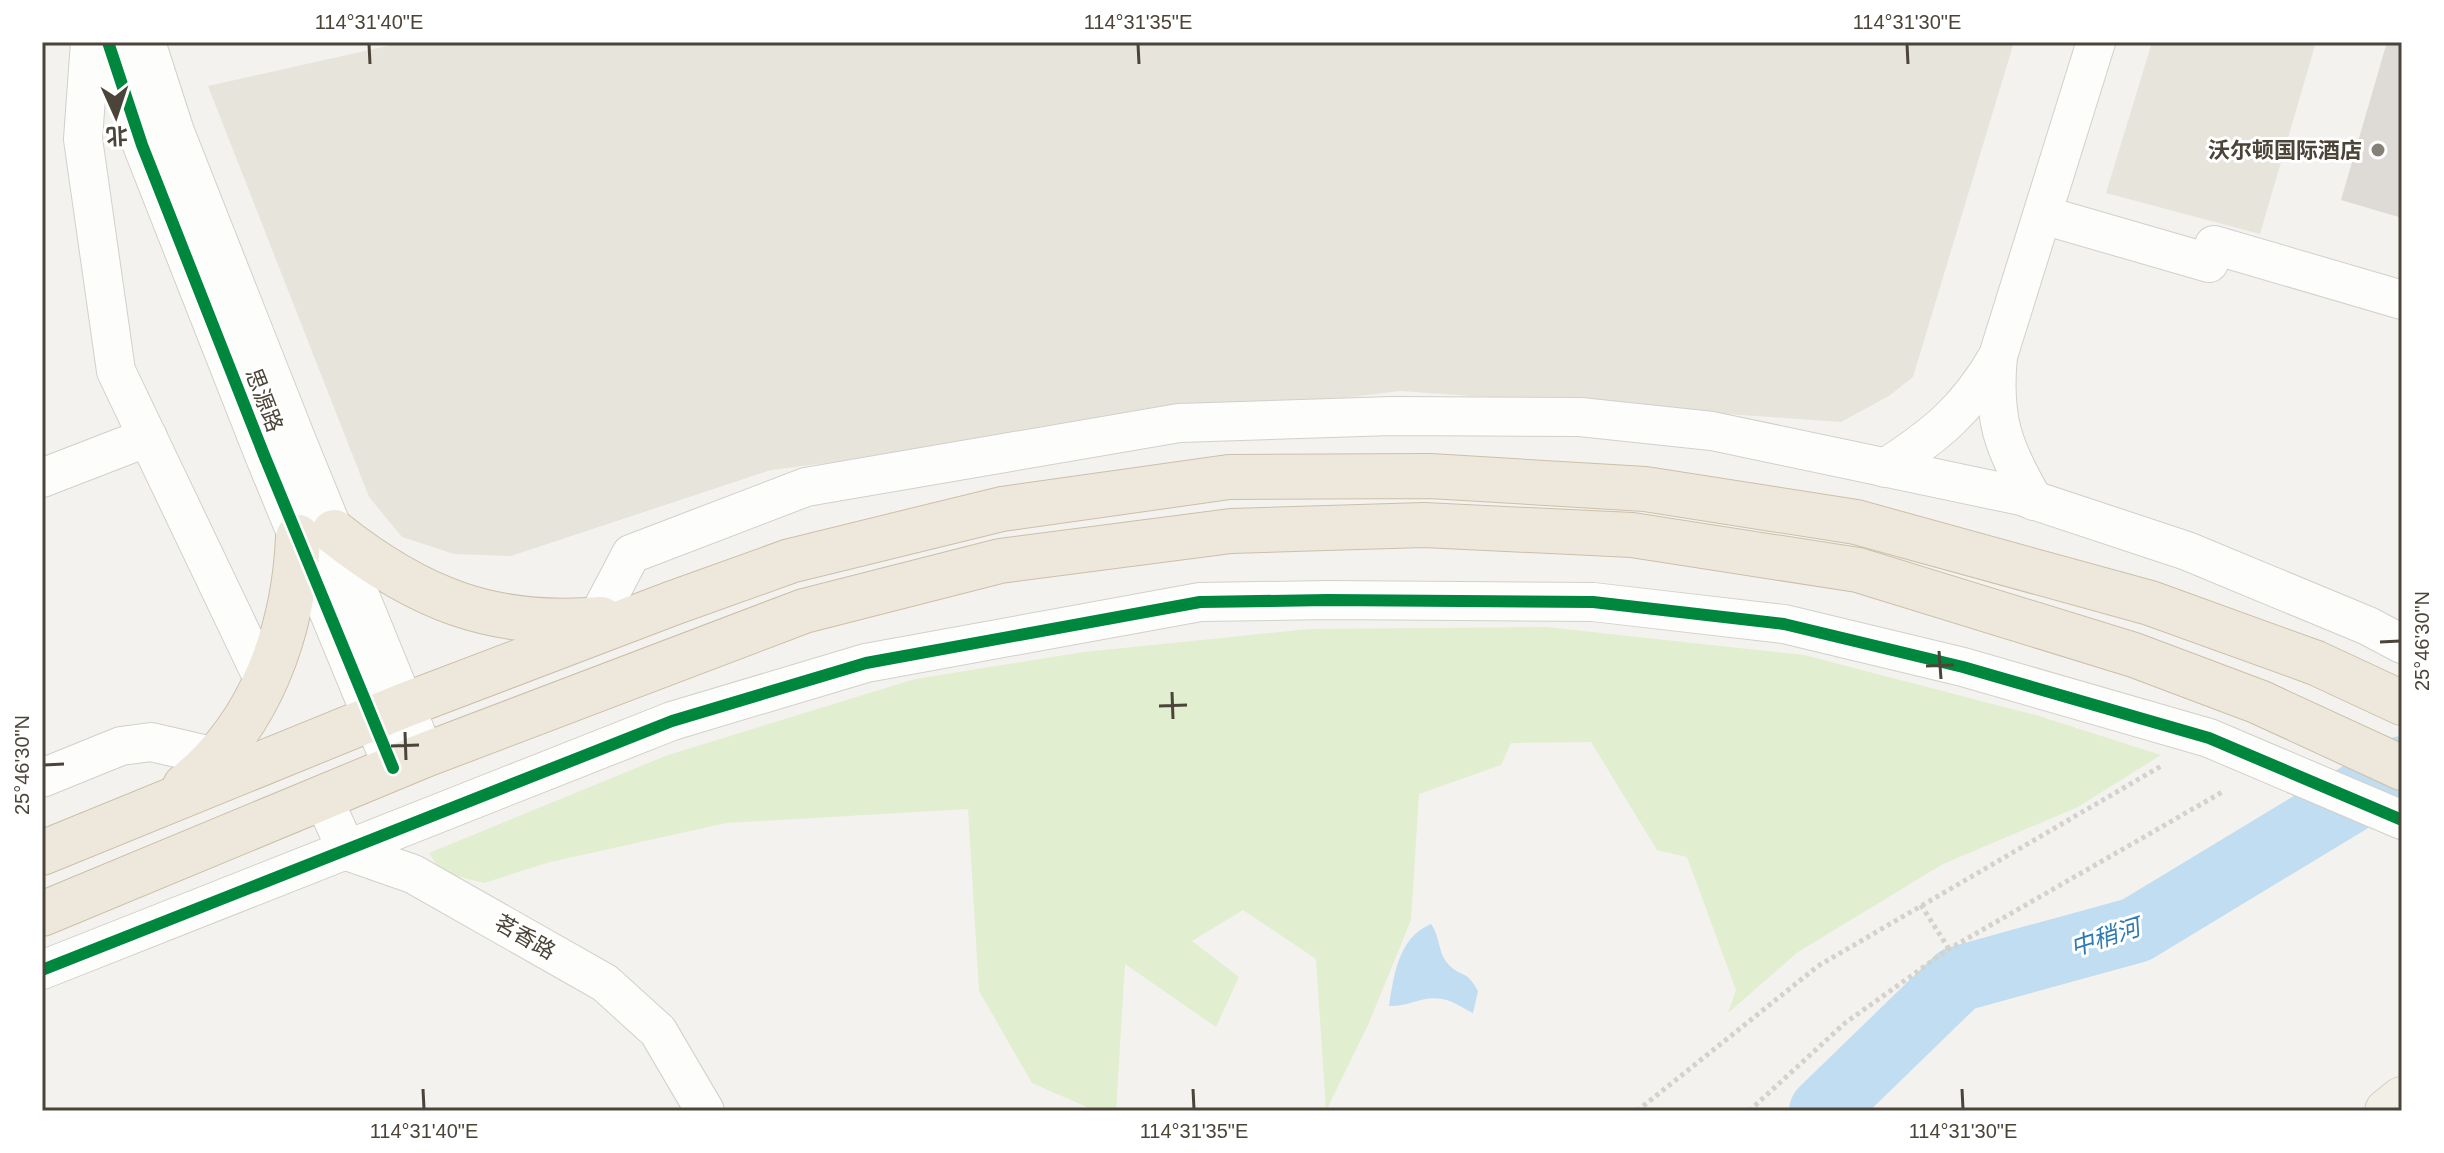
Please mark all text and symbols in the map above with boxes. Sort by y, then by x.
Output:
text: 114°31'40"E [315,11,423,33]
text: 114°31'35"E [1084,11,1192,33]
text: 114°31'30"E [1853,11,1961,33]
north arrow [76,76,156,156]
text: 北 [105,122,129,149]
place label: 沃尔顿国际酒店 [2208,138,2362,163]
marker: 沃尔顿国际酒店 [2369,141,2387,159]
street label: 思源路 [241,365,287,435]
text: 25°46'30"N [2411,591,2433,691]
text: 25°46'30"N [11,715,33,815]
street label: 茗香路 [490,910,560,964]
water label: 中稍河 [2067,912,2147,961]
text: 114°31'40"E [370,1120,478,1142]
text: 114°31'35"E [1140,1120,1248,1142]
text: 114°31'30"E [1909,1120,2017,1142]

